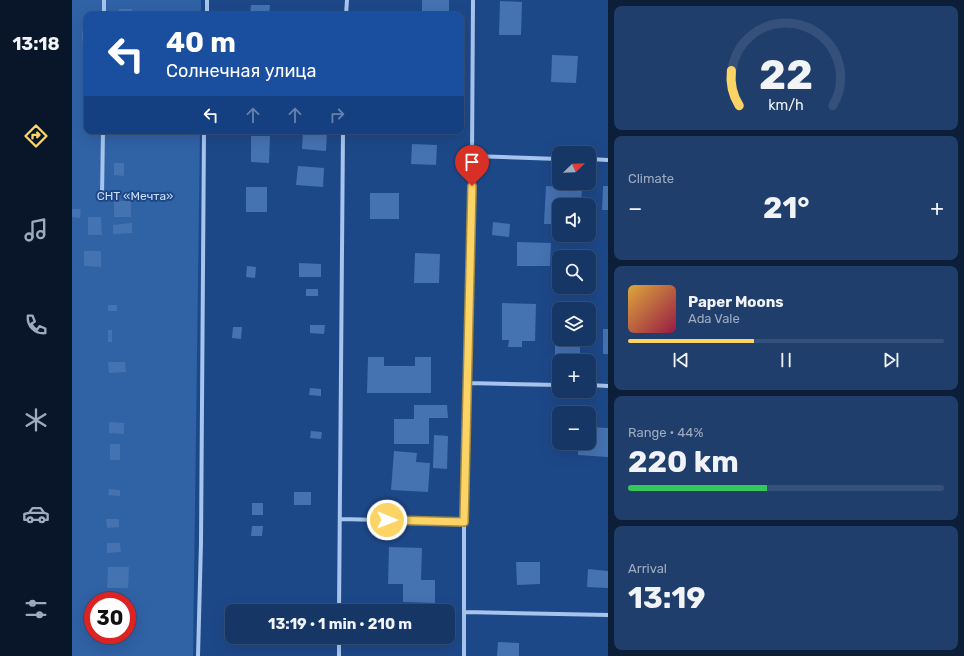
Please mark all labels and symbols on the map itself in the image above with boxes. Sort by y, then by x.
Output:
pin [455,145,489,186]
north arrow [552,146,596,190]
park label: СНТ «Мечта» [97,189,173,203]
position arrow [366,499,408,541]
speed limit sign: 30 [84,592,136,644]

